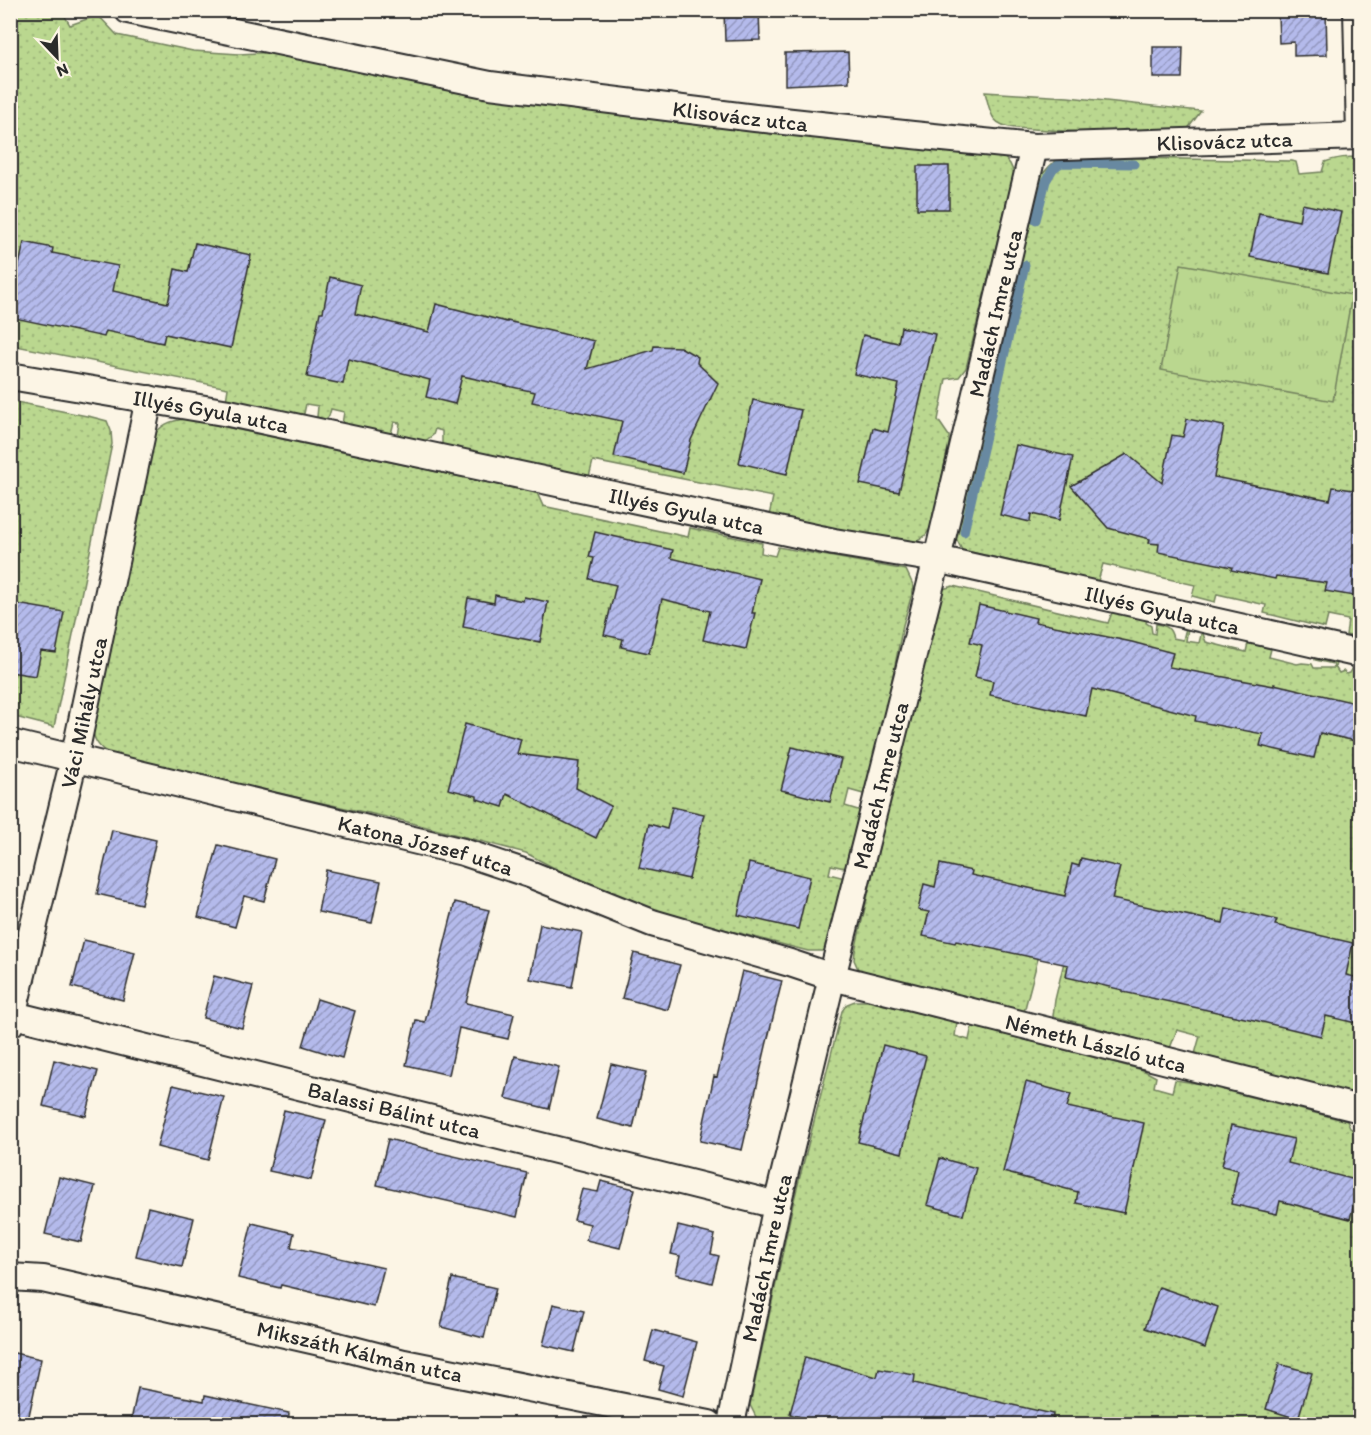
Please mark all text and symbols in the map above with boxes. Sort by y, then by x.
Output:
north arrow [27,27,87,87]
text: N [54,59,71,81]
street label: Klisovácz utca [671,95,810,138]
street label: Klisovácz utca [1156,125,1294,157]
street label: Madách Imre utca [963,226,1028,400]
street label: Illyés Gyula utca [131,384,292,440]
street label: Illyés Gyula utca [606,481,767,541]
street label: Illyés Gyula utca [1082,580,1243,641]
street label: Váci Mihály utca [54,634,113,791]
street label: Madách Imre utca [847,698,915,872]
street label: Katona József utca [335,809,517,882]
street label: Németh László utca [1003,1008,1189,1079]
street label: Balassi Bálint utca [305,1076,484,1145]
street label: Madách Imre utca [736,1170,798,1344]
street label: Mikszáth Kálmán utca [254,1315,465,1388]

